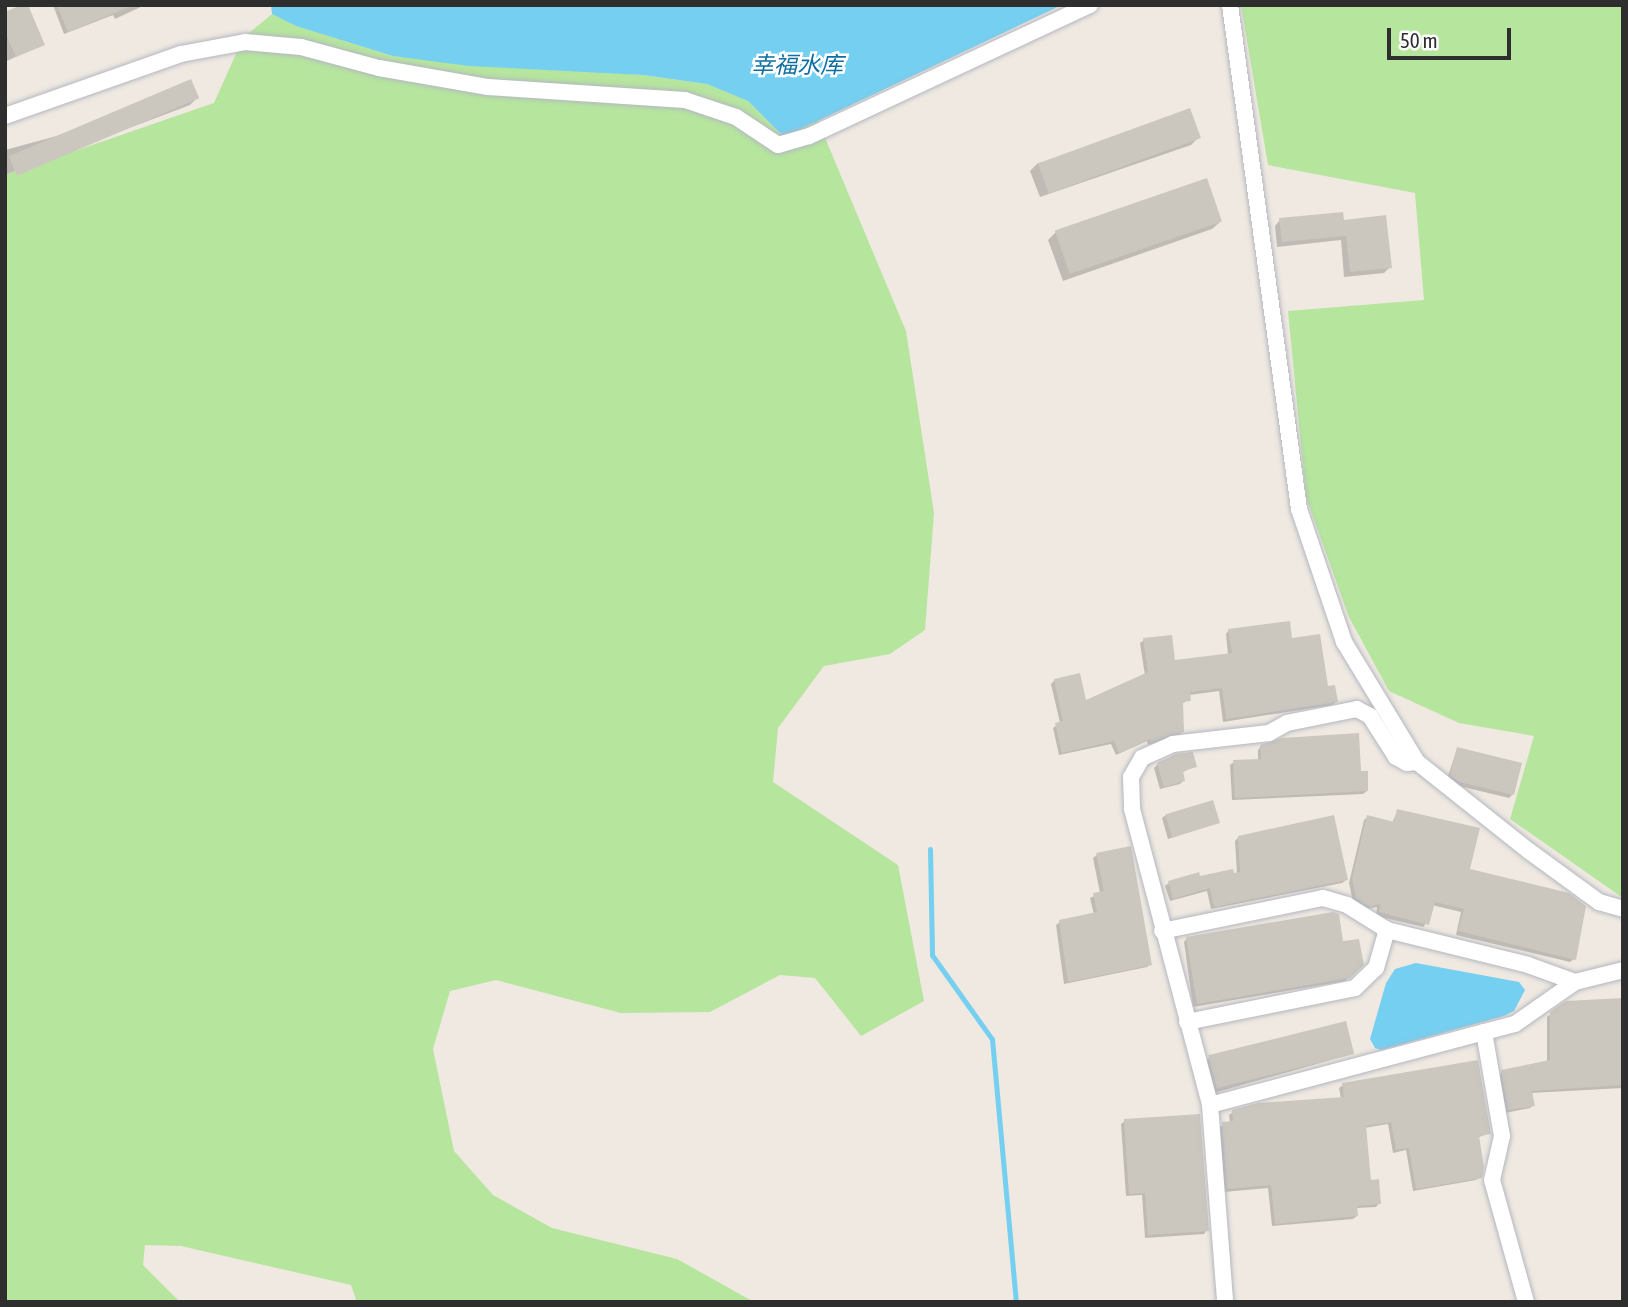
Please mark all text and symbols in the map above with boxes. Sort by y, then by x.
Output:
scale bar [1390,14,1514,58]
text: 50 m [1400,28,1438,52]
water label: 幸福水库 [751,51,843,79]

